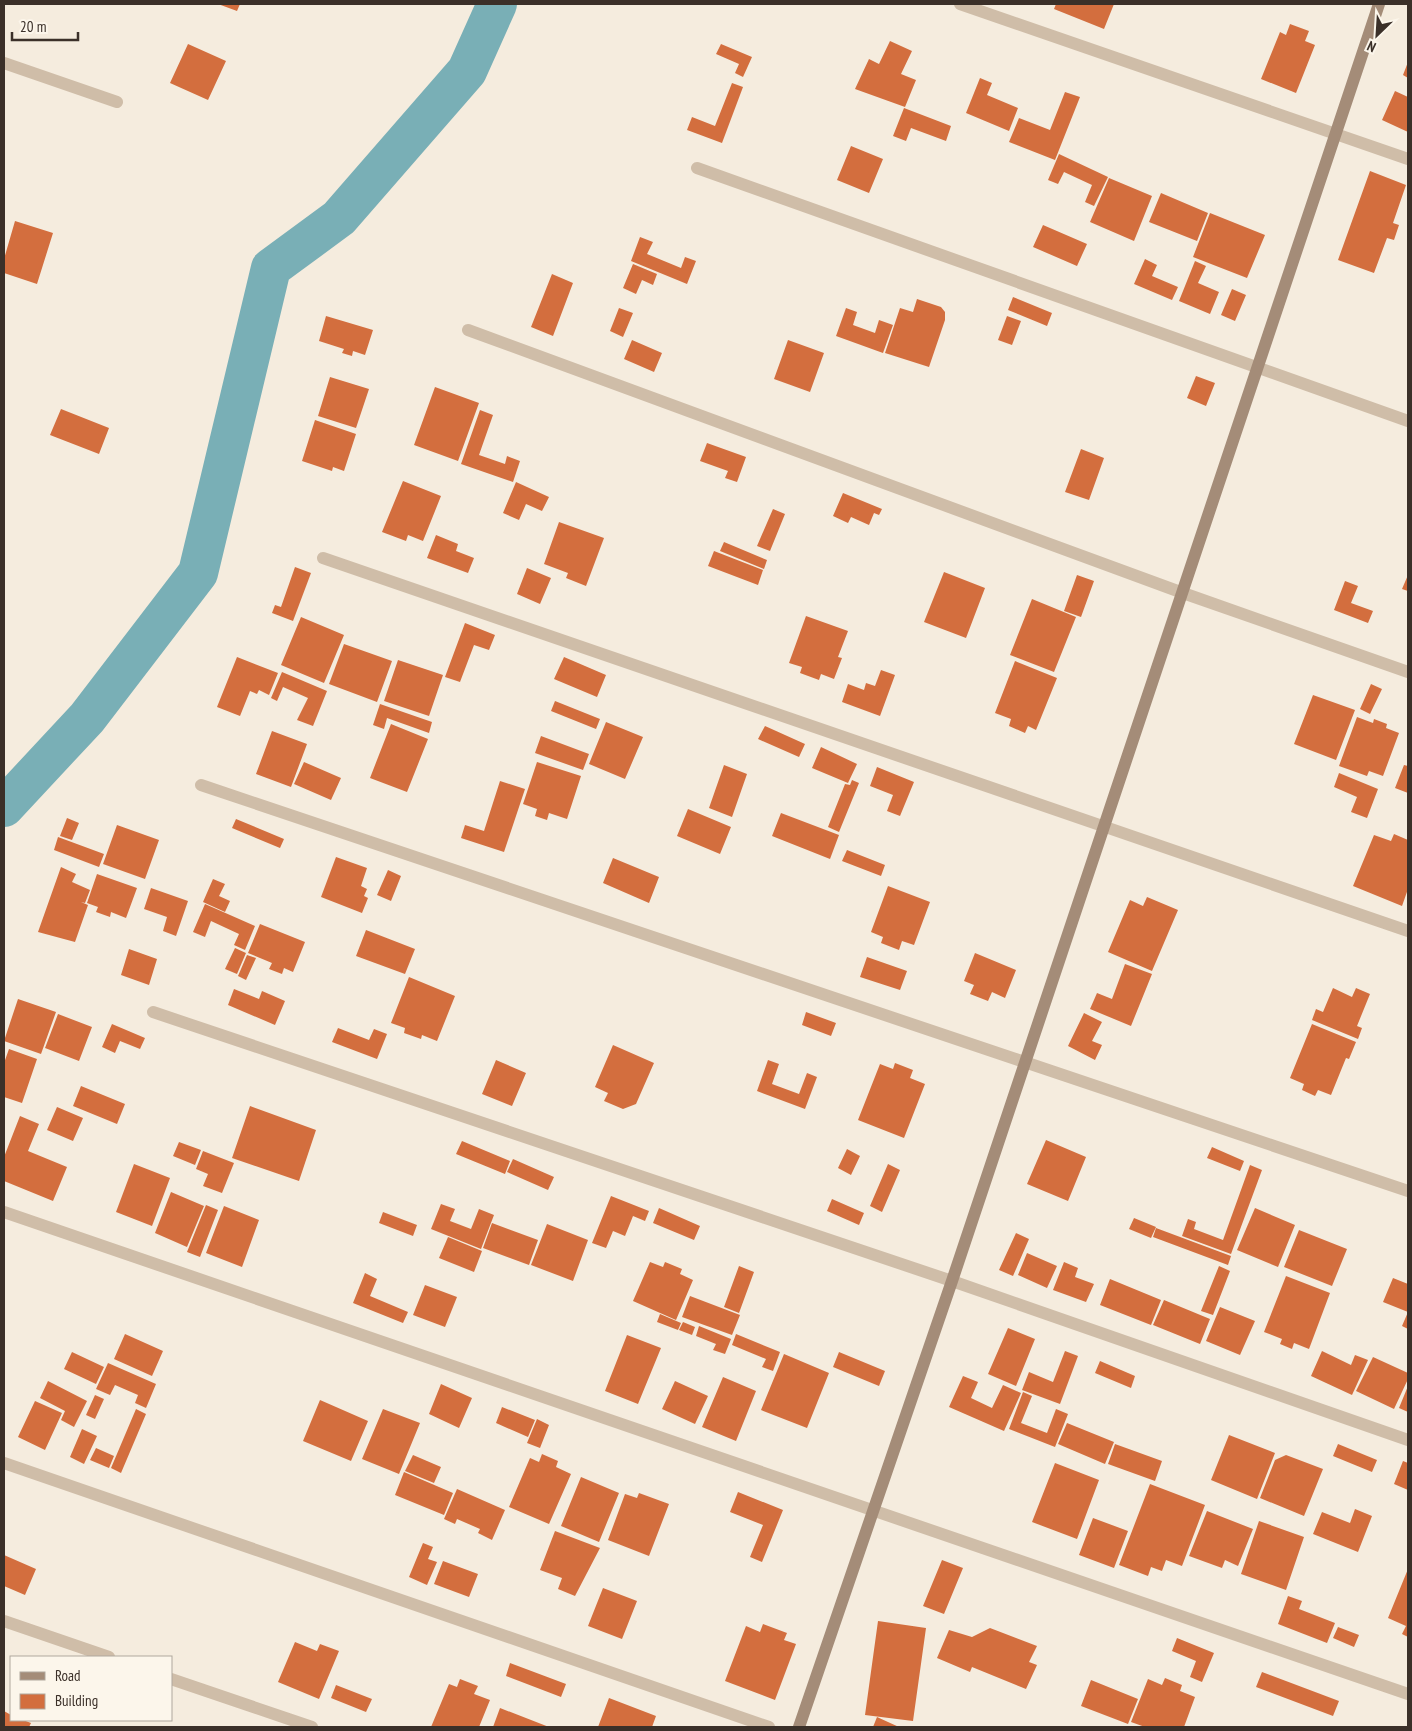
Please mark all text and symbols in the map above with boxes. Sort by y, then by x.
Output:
scale bar [12,10,79,42]
north arrow [1352,10,1402,60]
text: 20 m [20,17,46,36]
text: N [1364,37,1379,57]
legend [10,1656,172,1721]
text: Road [55,1666,81,1685]
text: Building [55,1691,98,1710]

